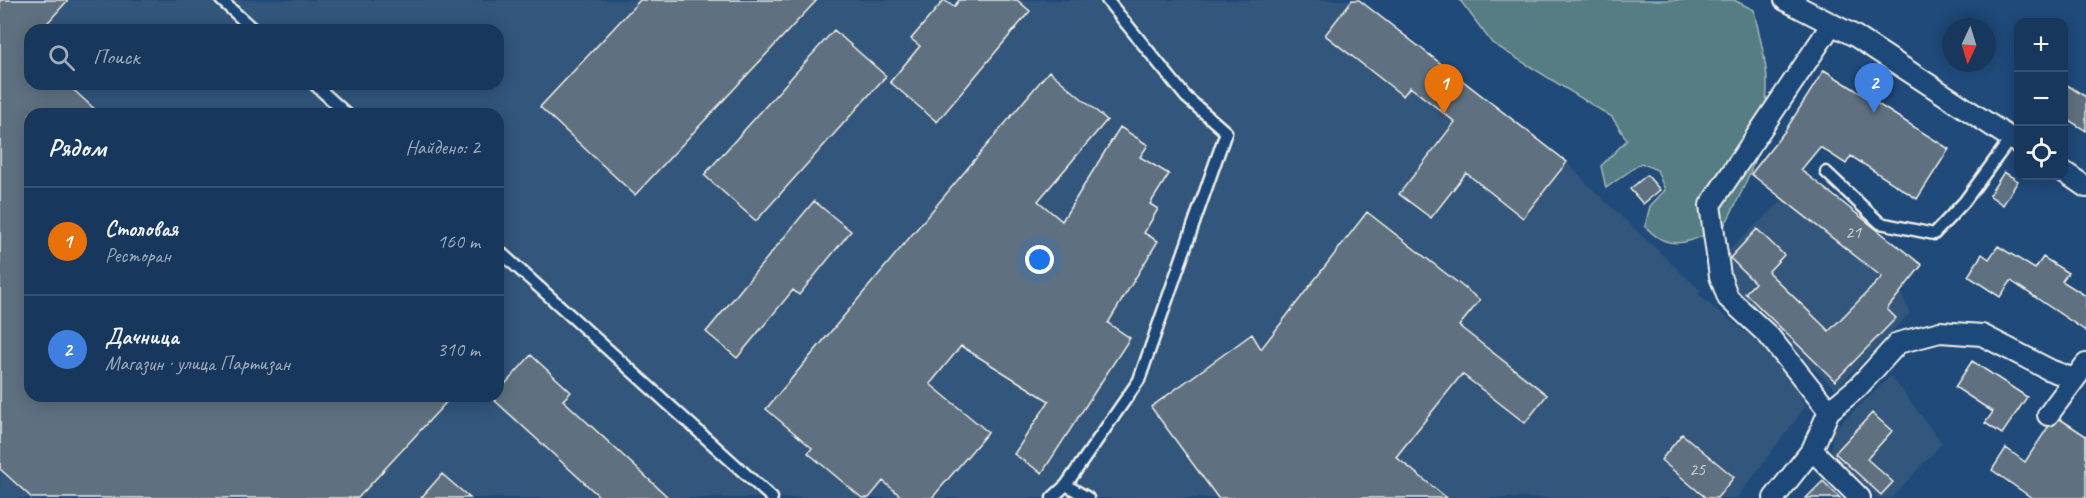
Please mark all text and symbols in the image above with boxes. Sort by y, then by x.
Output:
north arrow [1942,18,1996,72]
map controls [2014,18,2068,180]
button: + [2014,18,2068,72]
search box [24,24,504,90]
icon: search [45,41,78,74]
text: Поиск [93,43,139,71]
pin: 2 [1854,63,1894,113]
pin: 1 [1424,64,1464,114]
button: − [2014,72,2068,126]
button: locate [2014,126,2068,180]
text: Рядом [48,131,106,164]
text: Найдено: 2 [405,135,480,160]
text: Столовая [105,215,178,243]
house number: 21 [1845,221,1862,243]
text: 1 [63,229,72,254]
text: 160 m [437,229,480,254]
text: Ресторан [105,243,171,268]
your location [1025,245,1054,274]
text: Дачница [105,323,179,351]
text: 2 [63,337,72,362]
text: 310 m [437,337,480,362]
text: Магазин · улица Партизан [105,351,290,376]
house number: 25 [1689,458,1706,480]

